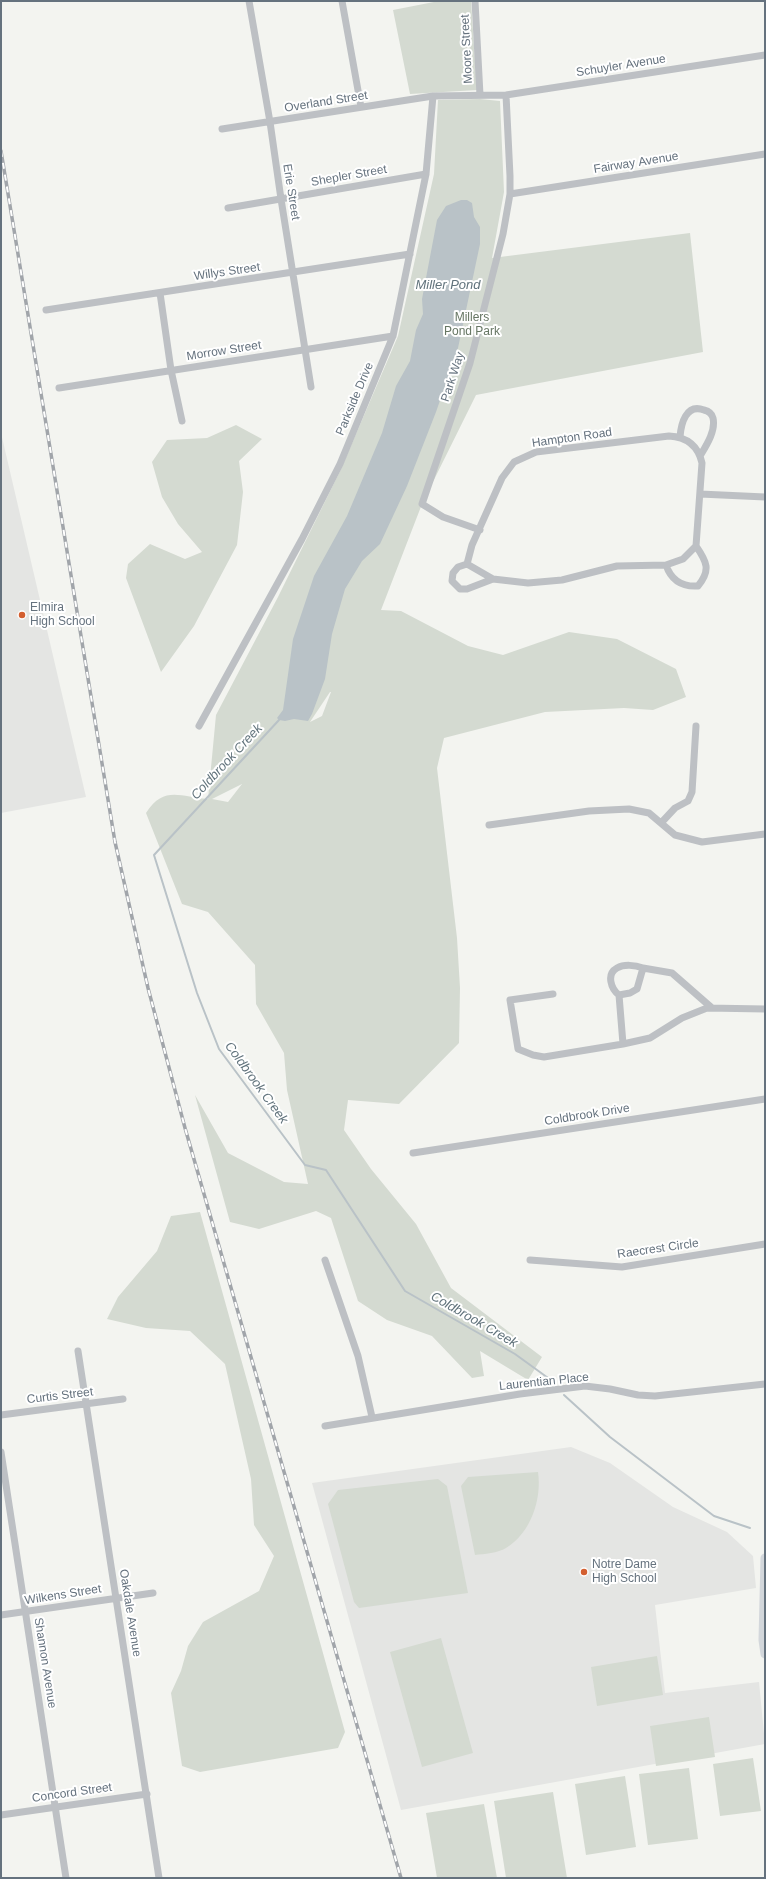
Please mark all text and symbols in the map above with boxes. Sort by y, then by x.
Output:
street label: Moore Street [458,14,476,84]
street label: Schuyler Avenue [575,52,667,80]
street label: Overland Street [283,88,369,116]
street label: Fairway Avenue [592,149,680,177]
street label: Shepler Street [310,162,388,190]
street label: Erie Street [279,163,303,221]
street label: Willys Street [193,260,261,284]
water label: Miller Pond [415,277,481,293]
park label: Millers Pond Park [444,311,500,339]
street label: Morrow Street [186,338,262,364]
street label: Park Way [438,350,468,404]
street label: Parkside Drive [333,360,377,438]
street label: Hampton Road [531,425,613,451]
place label: Elmira High School [30,601,95,629]
marker: Elmira High School [17,610,27,620]
water label: Coldbrook Creek [188,721,266,803]
water label: Coldbrook Creek [221,1039,291,1127]
street label: Coldbrook Drive [543,1101,631,1129]
street label: Raecrest Circle [616,1236,700,1262]
water label: Coldbrook Creek [428,1289,520,1351]
street label: Laurentian Place [498,1370,590,1394]
street label: Curtis Street [26,1385,94,1407]
place label: Notre Dame High School [592,1558,657,1586]
marker: Notre Dame High School [579,1567,589,1577]
street label: Oakdale Avenue [116,1568,144,1658]
street label: Wilkens Street [24,1582,102,1608]
street label: Shannon Avenue [31,1617,59,1709]
street label: Concord Street [31,1780,113,1806]

